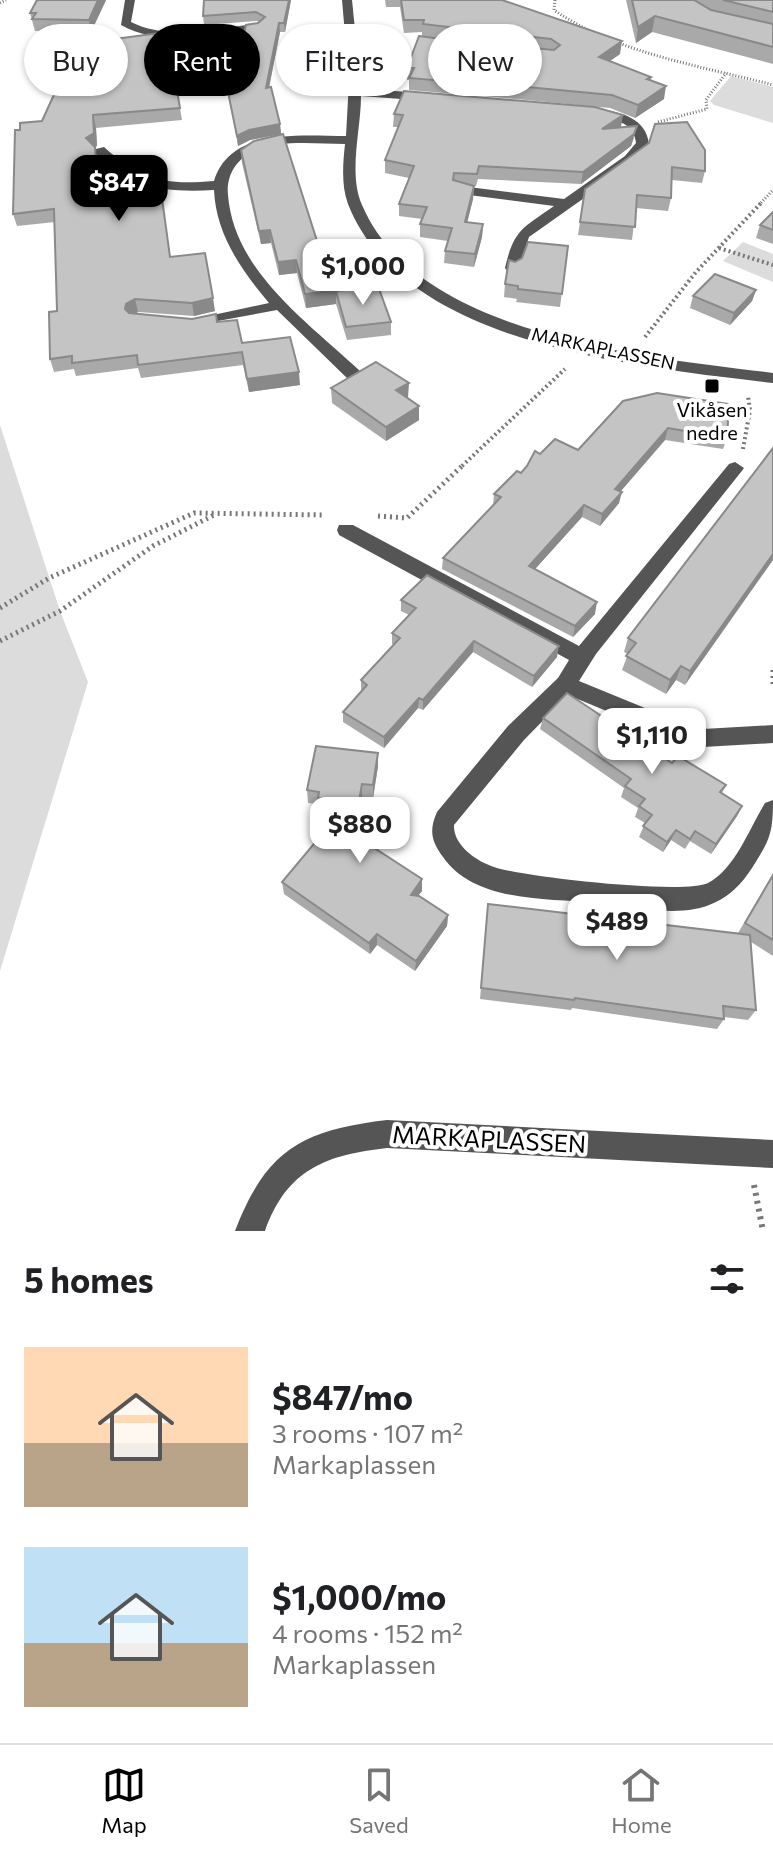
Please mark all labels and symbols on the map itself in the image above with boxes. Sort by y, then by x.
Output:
pin: $847 [72,155,166,223]
pin: $1,000 [298,239,428,307]
street label: MARKAPLASSEN [530,322,677,374]
marker: Vikåsen nedre [703,377,721,395]
place label: Vikåsen nedre [676,397,748,444]
pin: $1,110 [587,708,717,776]
pin: $880 [313,797,407,865]
pin: $489 [570,894,664,962]
street label: MARKAPLASSEN [391,1119,587,1158]

